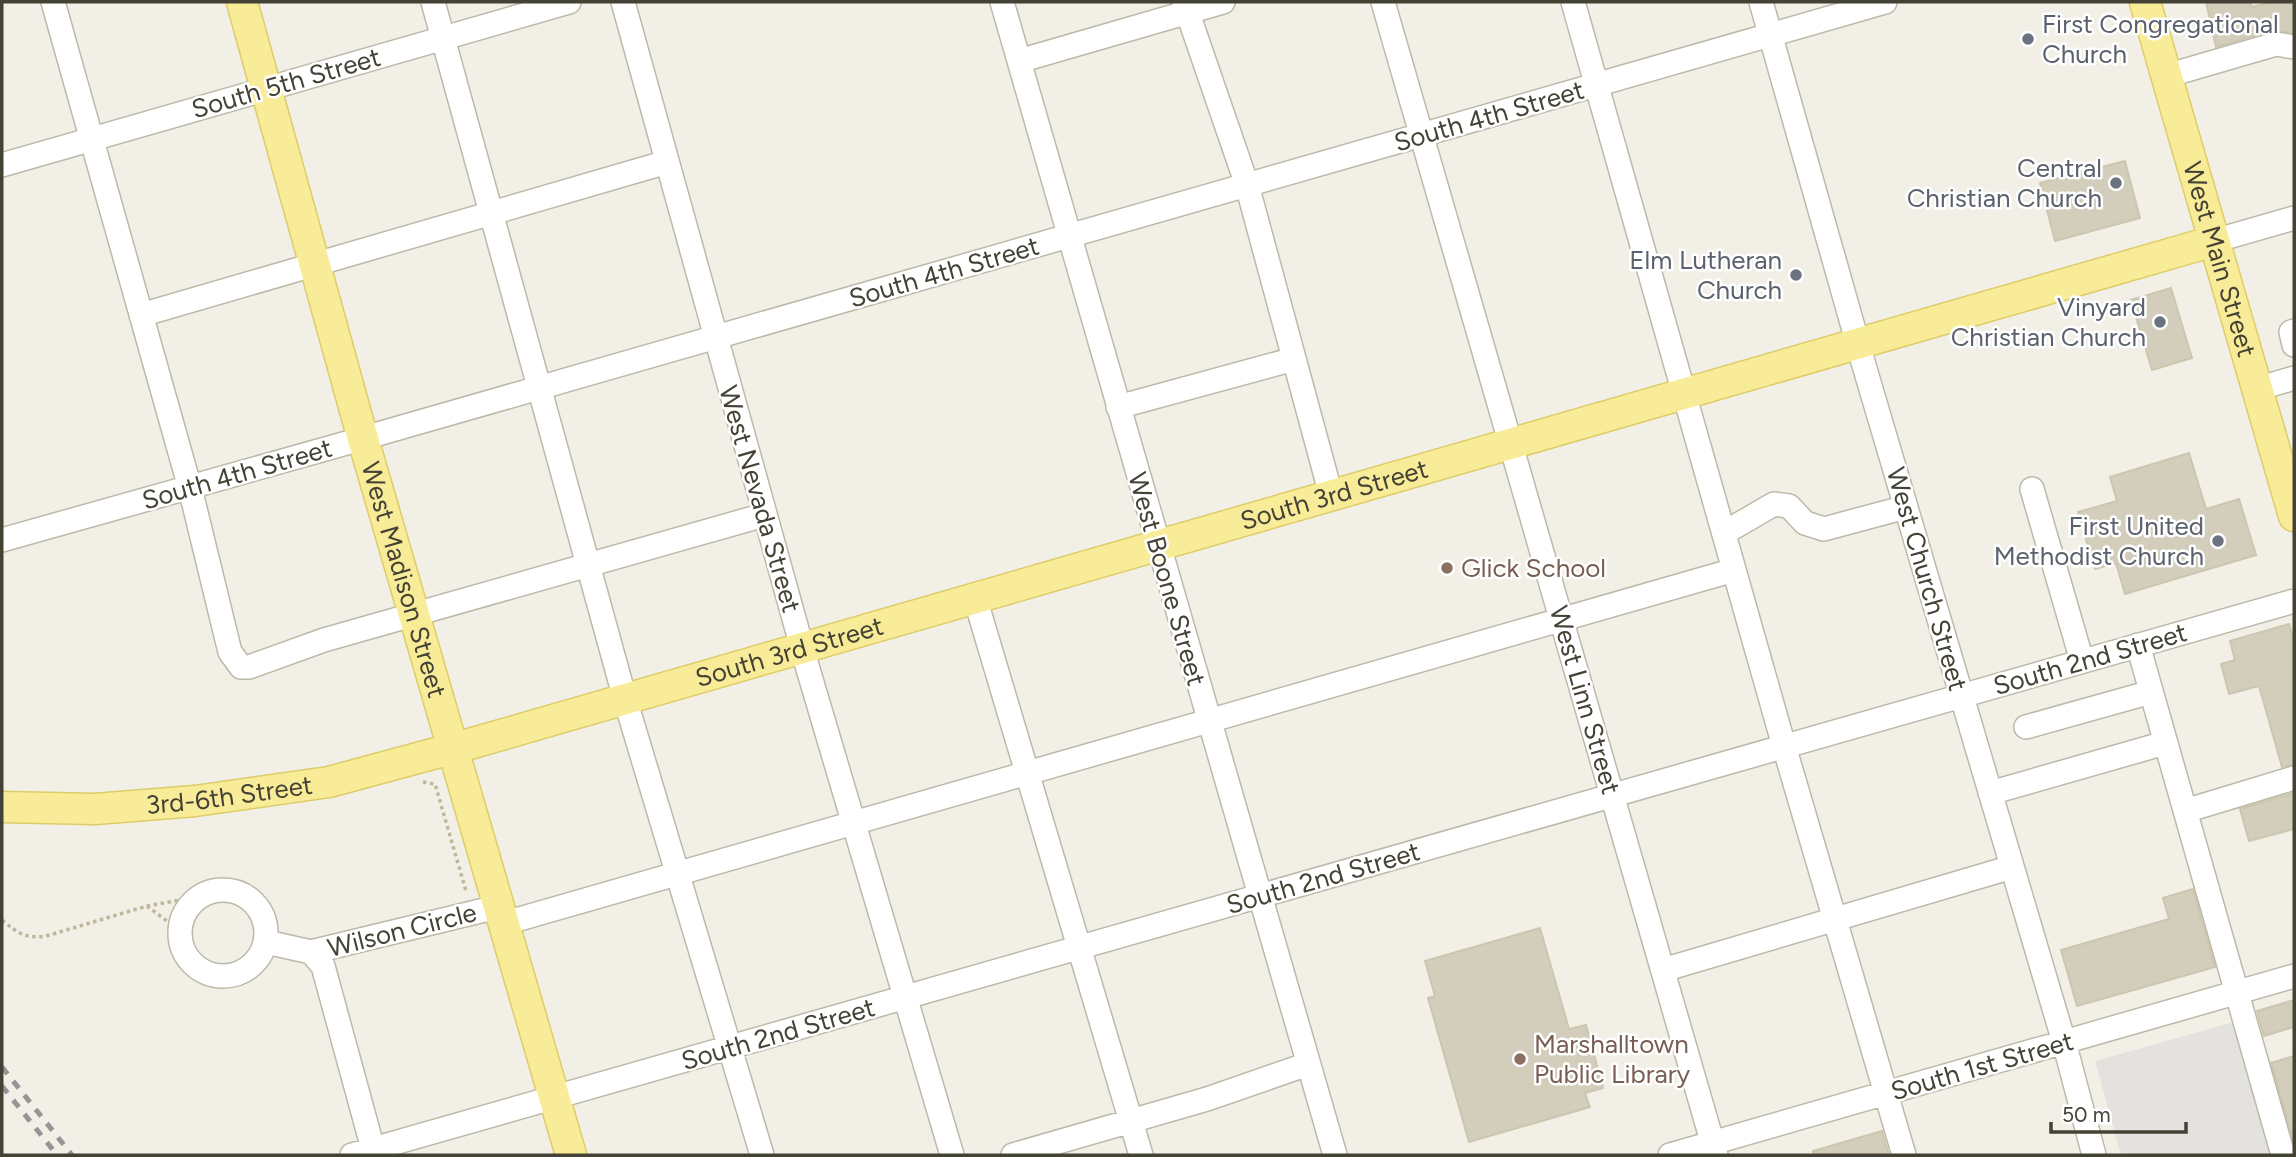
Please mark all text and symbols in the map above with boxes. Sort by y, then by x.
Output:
place label: First Congregational Church [2042,8,2279,70]
marker: First Congregational Church [2020,31,2036,47]
street label: South 5th Street [188,41,384,125]
street label: South 4th Street [1390,74,1588,158]
place label: Central Christian Church [1907,152,2102,214]
street label: West Main Street [2176,158,2263,361]
marker: Central Christian Church [2108,175,2124,191]
street label: South 4th Street [845,230,1043,314]
place label: Elm Lutheran Church [1629,244,1782,306]
marker: Elm Lutheran Church [1788,267,1804,283]
place label: Vinyard Christian Church [1951,291,2146,353]
marker: Vinyard Christian Church [2152,314,2168,330]
street label: West Nevada Street [712,382,808,616]
street label: South 4th Street [138,432,336,516]
street label: South 3rd Street [1236,452,1432,537]
street label: West Madison Street [354,458,453,702]
street label: West Church Street [1880,464,1974,695]
street label: West Boone Street [1121,469,1213,690]
place label: First United Methodist Church [1994,510,2204,572]
marker: First United Methodist Church [2210,533,2226,549]
place label: Glick School [1461,552,1606,584]
marker: Glick School [1439,560,1455,576]
street label: West Linn Street [1543,602,1627,798]
street label: South 3rd Street [692,610,887,694]
street label: South 2nd Street [1990,616,2191,702]
street label: 3rd-6th Street [145,769,315,821]
street label: South 2nd Street [1223,835,1424,921]
street label: Wilson Circle [324,896,480,964]
street label: South 2nd Street [678,991,879,1077]
street label: South 1st Street [1887,1025,2077,1107]
place label: Marshalltown Public Library [1534,1028,1691,1090]
marker: Marshalltown Public Library [1512,1051,1528,1067]
scale bar [2051,1090,2186,1134]
text: 50 m [2062,1102,2111,1127]

